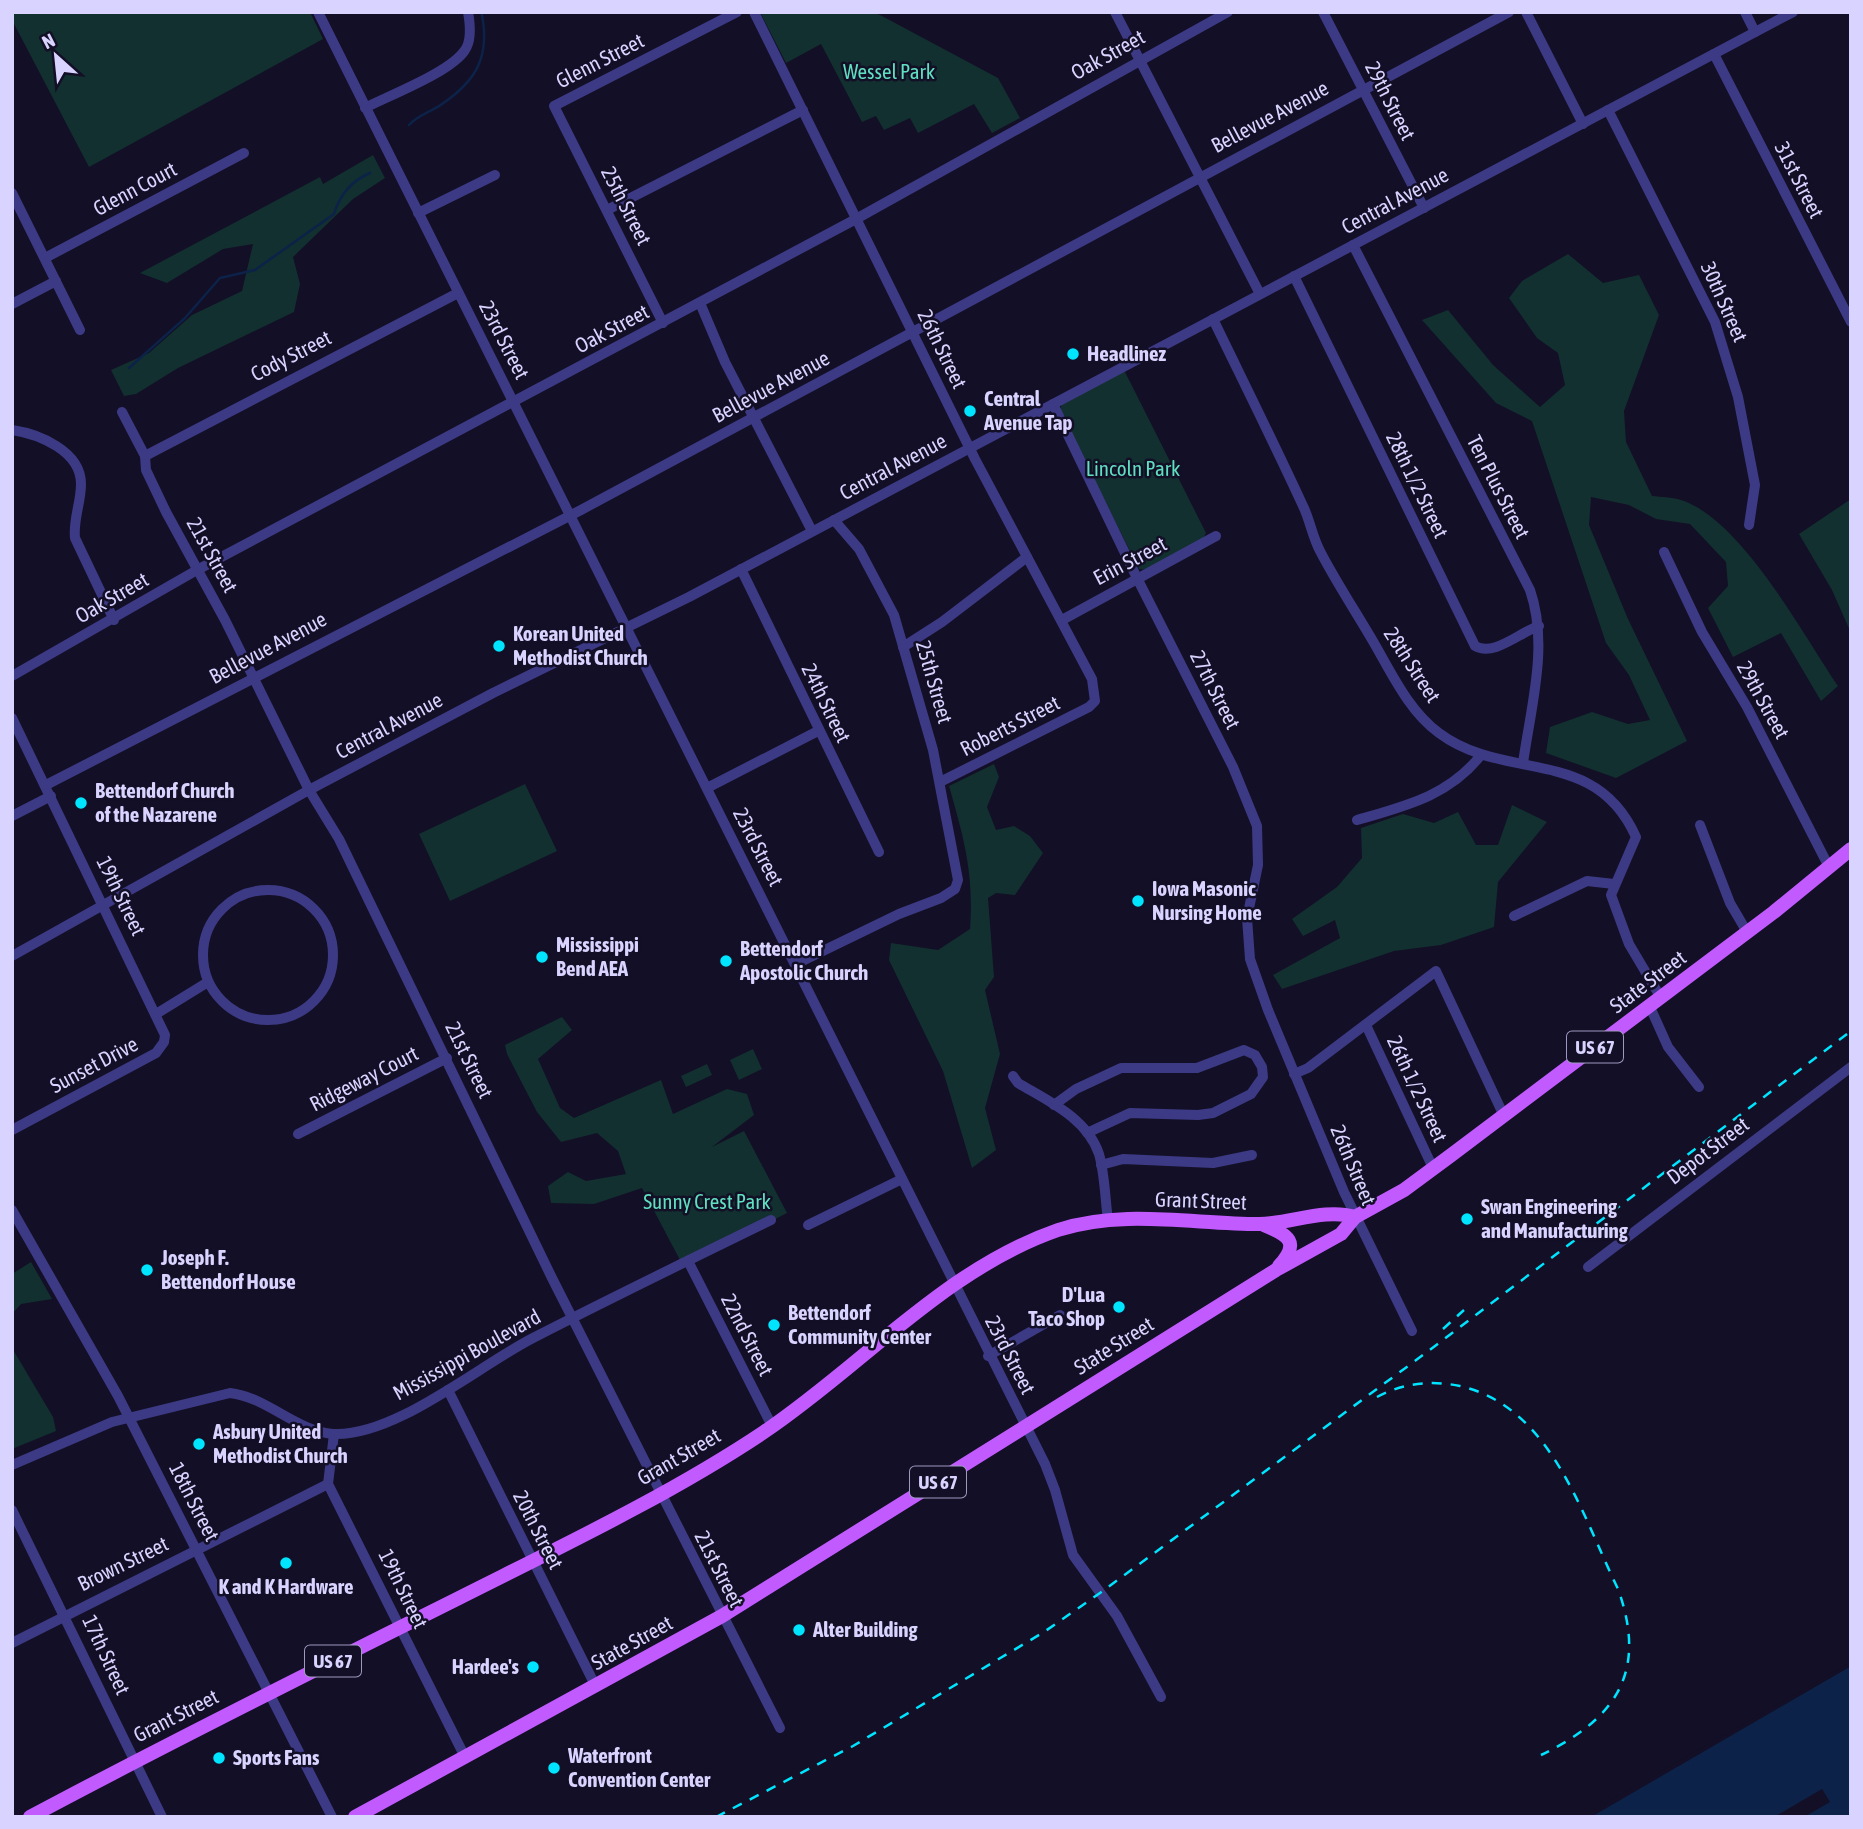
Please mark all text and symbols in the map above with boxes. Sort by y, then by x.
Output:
north arrow [21,21,91,91]
street label: Oak Street [1067,24,1148,84]
street label: Glenn Street [552,28,647,92]
text: N [38,29,58,53]
street label: 29th Street [1361,57,1421,144]
park label: Wessel Park [843,59,935,83]
street label: Bellevue Avenue [1207,75,1332,157]
street label: 31st Street [1771,137,1829,222]
street label: Glenn Court [89,156,180,220]
street label: 25th Street [597,162,657,249]
street label: Central Avenue [1337,162,1452,238]
street label: 30th Street [1697,258,1753,345]
street label: 23rd Street [475,296,535,383]
street label: Oak Street [570,299,653,358]
street label: 26th Street [913,305,972,392]
street label: Cody Street [246,325,335,386]
place label: Headlinez [1087,341,1167,365]
street label: Bellevue Avenue [708,345,833,427]
marker: Headlinez [1065,346,1081,362]
place label: Central Avenue Tap [983,386,1073,434]
marker: Central Avenue Tap [962,403,978,419]
street label: Central Avenue [835,428,950,504]
street label: 28th 1/2 Street [1382,428,1454,541]
street label: Ten Plus Street [1463,431,1535,542]
park label: Lincoln Park [1086,456,1180,480]
street label: 21st Street [182,513,243,596]
street label: Erin Street [1089,531,1170,589]
street label: Oak Street [71,567,152,628]
street label: Bellevue Avenue [205,606,330,688]
place label: Korean United Methodist Church [513,621,648,669]
street label: 28th Street [1380,622,1446,707]
marker: Korean United Methodist Church [491,638,507,654]
street label: 25th Street [912,638,958,726]
street label: 27th Street [1186,646,1246,733]
street label: 29th Street [1733,657,1795,742]
street label: 24th Street [797,659,856,746]
street label: Central Avenue [331,687,446,763]
street label: Roberts Street [956,690,1063,760]
place label: Bettendorf Church of the Nazarene [95,778,235,826]
marker: Bettendorf Church of the Nazarene [73,795,89,811]
street label: 23rd Street [729,803,789,890]
street label: 19th Street [92,852,151,939]
place label: Iowa Masonic Nursing Home [1152,876,1262,924]
marker: Iowa Masonic Nursing Home [1130,893,1146,909]
place label: Mississippi Bend AEA [556,932,639,980]
place label: Bettendorf Apostolic Church [739,936,868,984]
street label: State Street [1605,945,1690,1018]
marker: Mississippi Bend AEA [534,949,550,965]
marker: Bettendorf Apostolic Church [718,953,734,969]
street label: 21st Street [441,1017,499,1102]
street label: Sunset Drive [46,1031,141,1097]
street label: 26th 1/2 Street [1383,1032,1453,1146]
road number: US 67 [1567,1032,1623,1063]
street label: Ridgeway Court [305,1041,422,1116]
street label: Depot Street [1662,1112,1753,1189]
street label: 26th Street [1326,1121,1382,1208]
street label: Grant Street [1155,1186,1247,1214]
park label: Sunny Crest Park [643,1189,771,1213]
place label: Swan Engineering and Manufacturing [1481,1194,1629,1242]
marker: Swan Engineering and Manufacturing [1459,1211,1475,1227]
place label: Joseph F. Bettendorf House [160,1245,296,1293]
marker: Joseph F. Bettendorf House [139,1262,155,1278]
place label: D'Lua Taco Shop [1028,1282,1105,1330]
street label: 22nd Street [717,1290,779,1380]
marker: D'Lua Taco Shop [1111,1299,1127,1315]
place label: Bettendorf Community Center [788,1300,932,1348]
street label: Mississippi Boulevard [389,1304,544,1405]
street label: 23rd Street [981,1311,1041,1398]
street label: State Street [1069,1311,1158,1379]
marker: Bettendorf Community Center [766,1317,782,1333]
place label: Asbury United Methodist Church [212,1419,348,1467]
street label: Grant Street [633,1423,724,1489]
marker: Asbury United Methodist Church [191,1436,207,1452]
street label: 18th Street [165,1458,225,1545]
road number: US 67 [910,1466,966,1498]
street label: 20th Street [509,1486,569,1573]
street label: 21st Street [691,1526,749,1611]
street label: Brown Street [73,1531,172,1595]
street label: 19th Street [374,1545,433,1632]
marker: K and K Hardware [278,1555,294,1571]
place label: K and K Hardware [218,1574,354,1598]
street label: State Street [587,1610,676,1674]
street label: 17th Street [78,1611,136,1698]
place label: Alter Building [812,1617,919,1641]
marker: Alter Building [791,1622,807,1638]
road number: US 67 [305,1646,361,1676]
place label: Hardee's [452,1654,520,1678]
marker: Hardee's [525,1659,541,1675]
street label: Grant Street [129,1684,222,1747]
place label: Waterfront Convention Center [567,1743,711,1791]
place label: Sports Fans [233,1745,320,1769]
marker: Sports Fans [211,1750,227,1766]
marker: Waterfront Convention Center [546,1760,562,1776]

